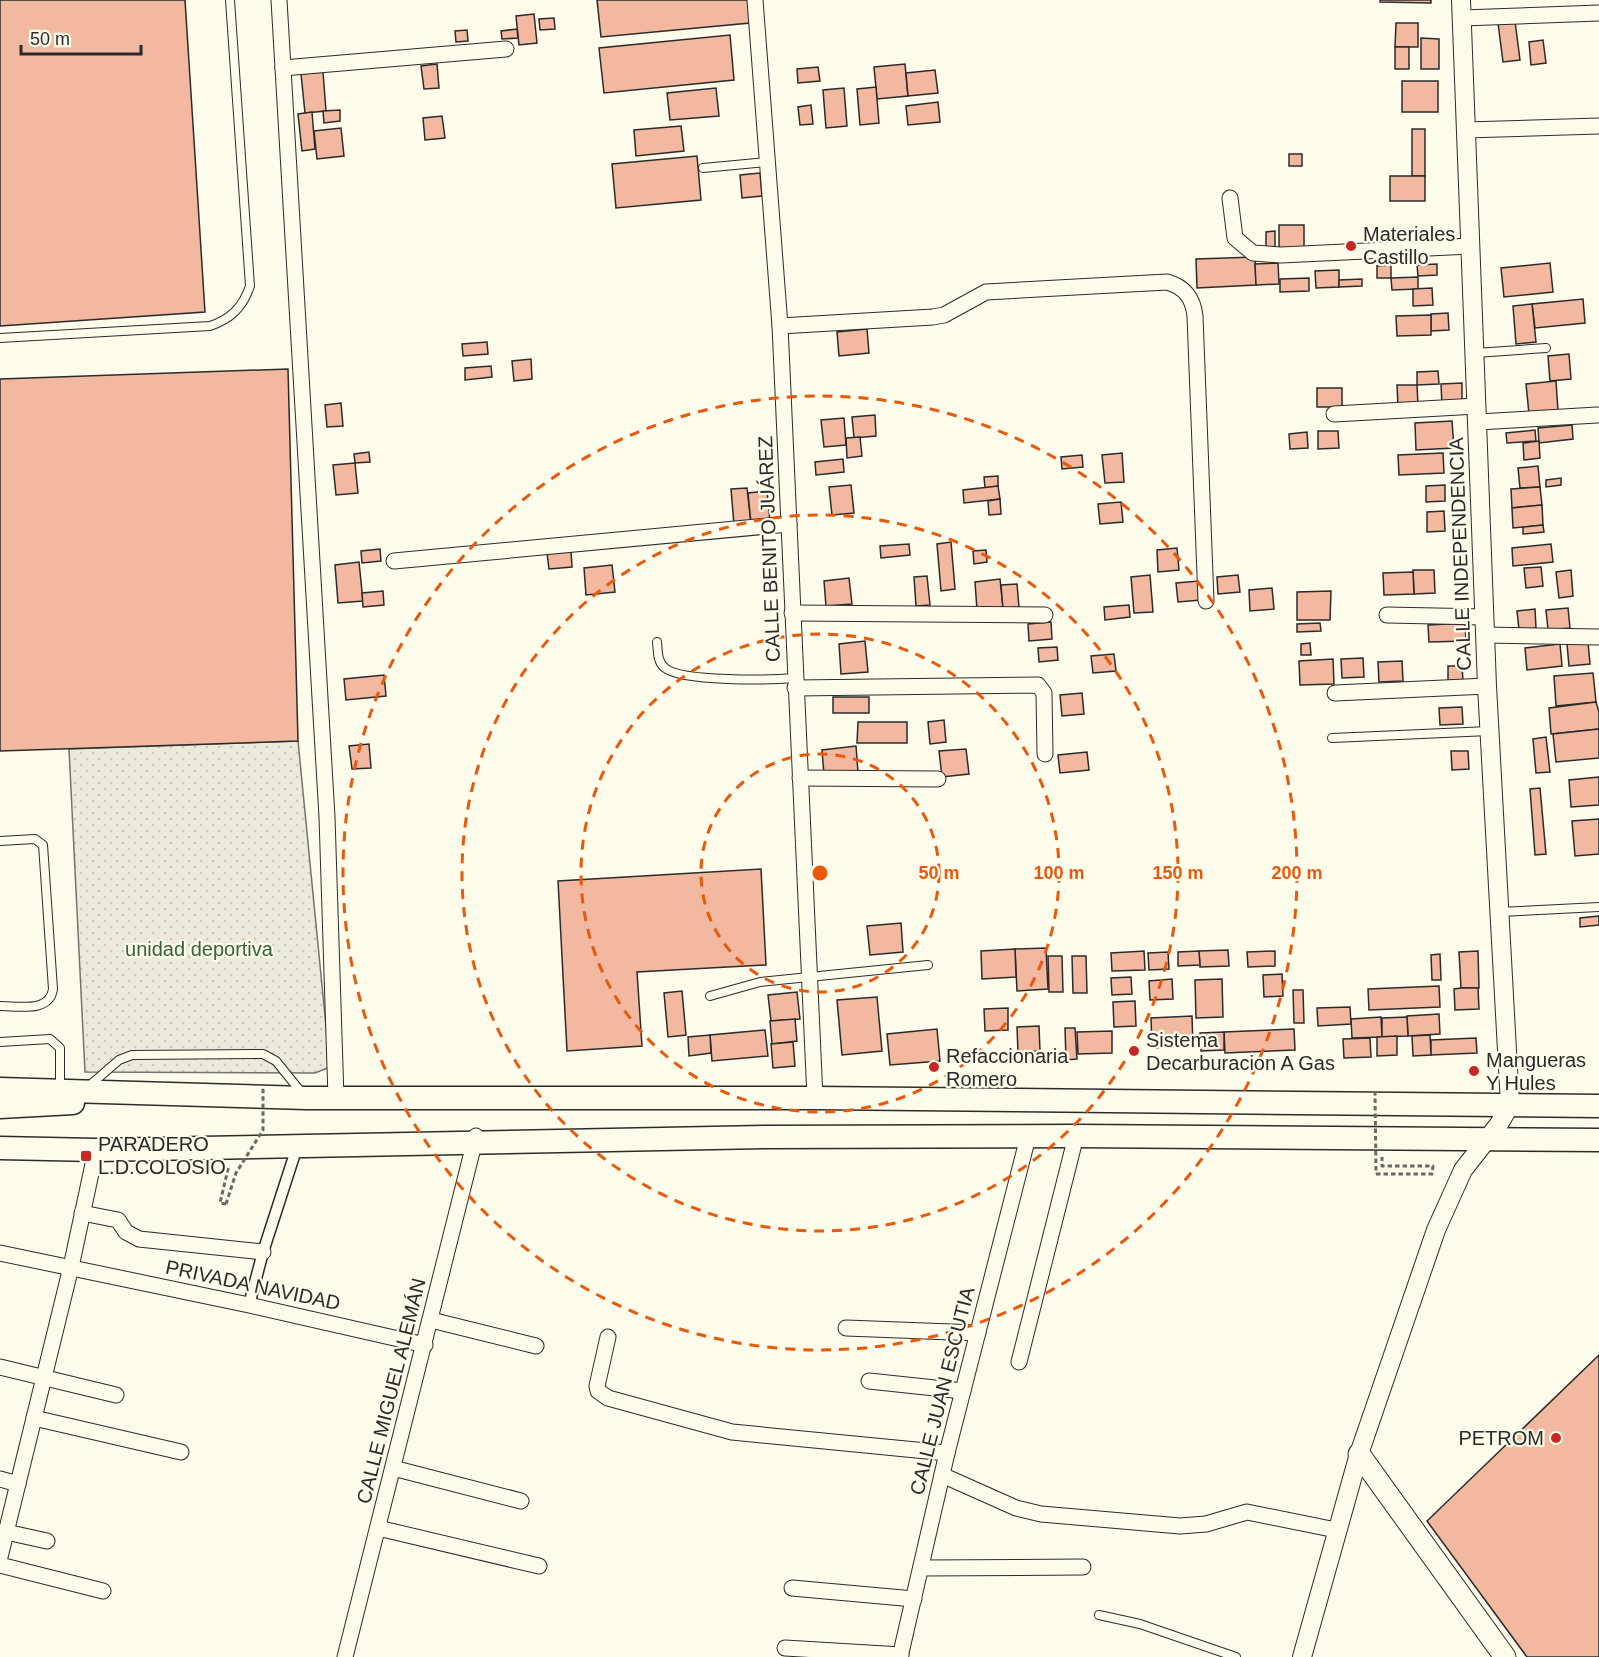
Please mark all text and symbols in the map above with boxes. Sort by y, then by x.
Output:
scale bar [21,18,141,56]
text: 50 m [30,29,70,49]
place label: Materiales Castillo [1363,223,1455,268]
marker: Materiales Castillo [1344,239,1358,253]
street label: CALLE BENITO JUÁREZ [754,436,784,662]
street label: CALLE INDEPENDENCIA [1445,436,1475,671]
centre of rings [810,863,830,883]
text: 50 m [918,863,960,883]
text: 100 m [1033,863,1085,883]
text: 150 m [1152,863,1204,883]
text: 200 m [1271,863,1323,883]
park label: unidad deportiva [125,938,274,960]
place label: Sistema Decarburacion A Gas [1146,1029,1335,1074]
marker: Sistema Decarburacion A Gas [1127,1044,1141,1058]
place label: Refaccionaria Romero [946,1045,1069,1090]
place label: Mangueras Y Hules [1486,1049,1586,1094]
marker: Refaccionaria Romero [927,1060,941,1074]
marker: Mangueras Y Hules [1467,1064,1481,1078]
place label: PARADERO L.D.COLOSIO [98,1133,226,1178]
marker: PARADERO L.D.COLOSIO [79,1149,93,1163]
street label: PRIVADA NAVIDAD [164,1256,342,1314]
street label: CALLE MIGUEL ALEMÁN [352,1276,430,1506]
street label: CALLE JUAN ESCUTIA [906,1284,979,1497]
place label: PETROM [1458,1427,1544,1449]
marker: PETROM [1549,1431,1563,1445]

